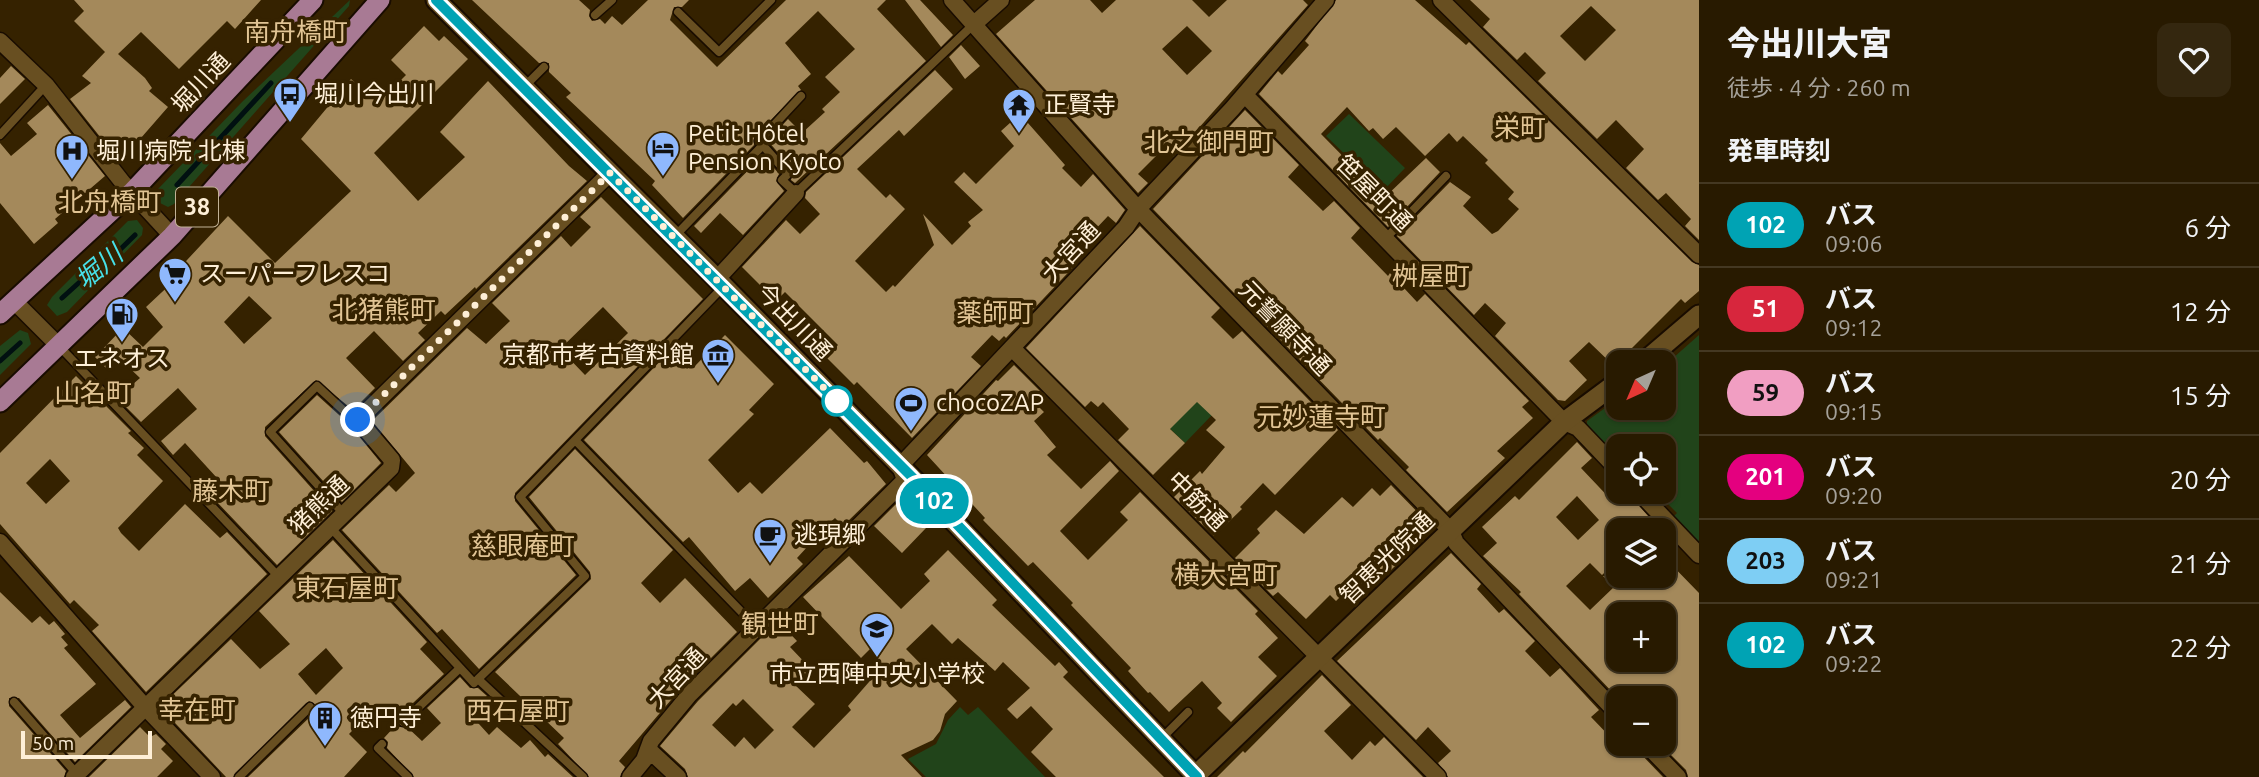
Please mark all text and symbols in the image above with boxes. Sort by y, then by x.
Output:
district label: 南舟橋町 [244,17,348,46]
button: heart [2157,23,2231,97]
text: 今出川大宮 [1727,24,1892,61]
street label: 堀川通 [166,47,235,118]
bus stop icon: 堀川今出川 [271,75,309,124]
text: 徒歩 · 4 分 · 260 m [1727,75,1911,100]
place label: 堀川今出川 [314,80,434,107]
temple icon: 正賢寺 [1000,86,1038,135]
place label: 正賢寺 [1044,91,1116,118]
district label: 栄町 [1494,113,1546,142]
place label: Petit Hôtel Pension Kyoto [688,120,842,175]
district label: 北之御門町 [1144,127,1274,156]
hotel icon: Petit Hôtel Pension Kyoto [644,129,682,178]
hospital icon: 堀川病院 北棟 [53,132,91,181]
text: 発車時刻 [1727,136,1831,165]
place label: 堀川病院 北棟 [96,137,246,164]
street label: 笹屋町通 [1331,149,1418,236]
district label: 北舟橋町 [58,187,162,216]
road number: 38 [176,188,218,227]
text: バス [1825,200,1877,229]
text: 102 [1745,211,1786,238]
text: 6 分 [2184,213,2231,242]
street label: 大宮通 [1036,216,1105,287]
text: 09:06 [1825,231,1883,256]
water label: 堀川 [69,237,130,294]
supermarket icon: スーパーフレスコ [156,255,194,304]
place label: スーパーフレスコ [200,260,390,287]
district label: 桝屋町 [1392,261,1470,290]
street label: 元誓願寺通 [1234,275,1337,380]
street label: 今出川通 [751,278,837,366]
text: バス [1825,284,1877,313]
fuel station icon: エネオス [103,295,141,344]
district label: 北猪熊町 [332,295,436,324]
text: 51 [1752,295,1779,322]
text: 12 分 [2170,297,2231,326]
district label: 薬師町 [956,298,1034,327]
text: 09:12 [1825,315,1883,340]
museum icon: 京都市考古資料館 [699,336,737,385]
place label: 京都市考古資料館 [502,341,694,368]
place label: エネオス [74,345,170,372]
north arrow [1606,350,1676,420]
map controls [1606,350,1676,756]
text: バス [1825,368,1877,397]
district label: 山名町 [54,378,132,407]
text: 59 [1752,379,1779,406]
text: 15 分 [2170,381,2231,410]
sports icon: chocoZAP [892,384,930,433]
unlabelled marker [822,386,852,416]
place label: chocoZAP [936,389,1044,416]
text: 09:15 [1825,399,1883,424]
your location [340,402,375,437]
district label: 元妙蓮寺町 [1256,402,1386,431]
button: locate [1606,434,1676,504]
text: バス [1825,452,1877,481]
text: 201 [1745,463,1786,490]
text: 20 分 [2170,465,2231,494]
street label: 中筋通 [1162,466,1232,536]
street label: 猪熊通 [283,470,354,539]
district label: 藤木町 [192,476,270,505]
line badge: 102 [894,478,974,524]
text: 09:20 [1825,483,1883,508]
text: 102 [914,487,954,514]
street label: 智恵光院通 [1334,506,1439,609]
cafe icon: 逃現郷 [751,516,789,565]
button: layers [1606,518,1676,588]
place label: 逃現郷 [794,521,866,548]
district label: 慈眼庵町 [471,531,575,560]
text: バス [1825,536,1877,565]
text: 203 [1745,547,1786,574]
text: 21 分 [2170,549,2231,578]
district label: 横大宮町 [1174,560,1278,589]
text: 09:21 [1825,567,1883,592]
district label: 東石屋町 [295,573,399,602]
button: + [1606,602,1676,672]
district label: 観世町 [741,609,819,638]
school or university icon: 市立西陣中央小学校 [858,610,896,659]
text: バス [1825,620,1877,649]
text: 102 [1745,631,1786,658]
text: 22 分 [2170,633,2231,662]
street label: 大宮通 [642,642,711,713]
text: 09:22 [1825,651,1883,676]
place label: 市立西陣中央小学校 [769,660,985,687]
button: − [1606,686,1676,756]
district label: 幸在町 [158,695,236,724]
district label: 西石屋町 [466,696,570,725]
building icon: 徳円寺 [306,699,344,748]
place label: 徳円寺 [350,704,422,731]
scale bar [21,728,152,760]
text: 50 m [32,732,74,754]

